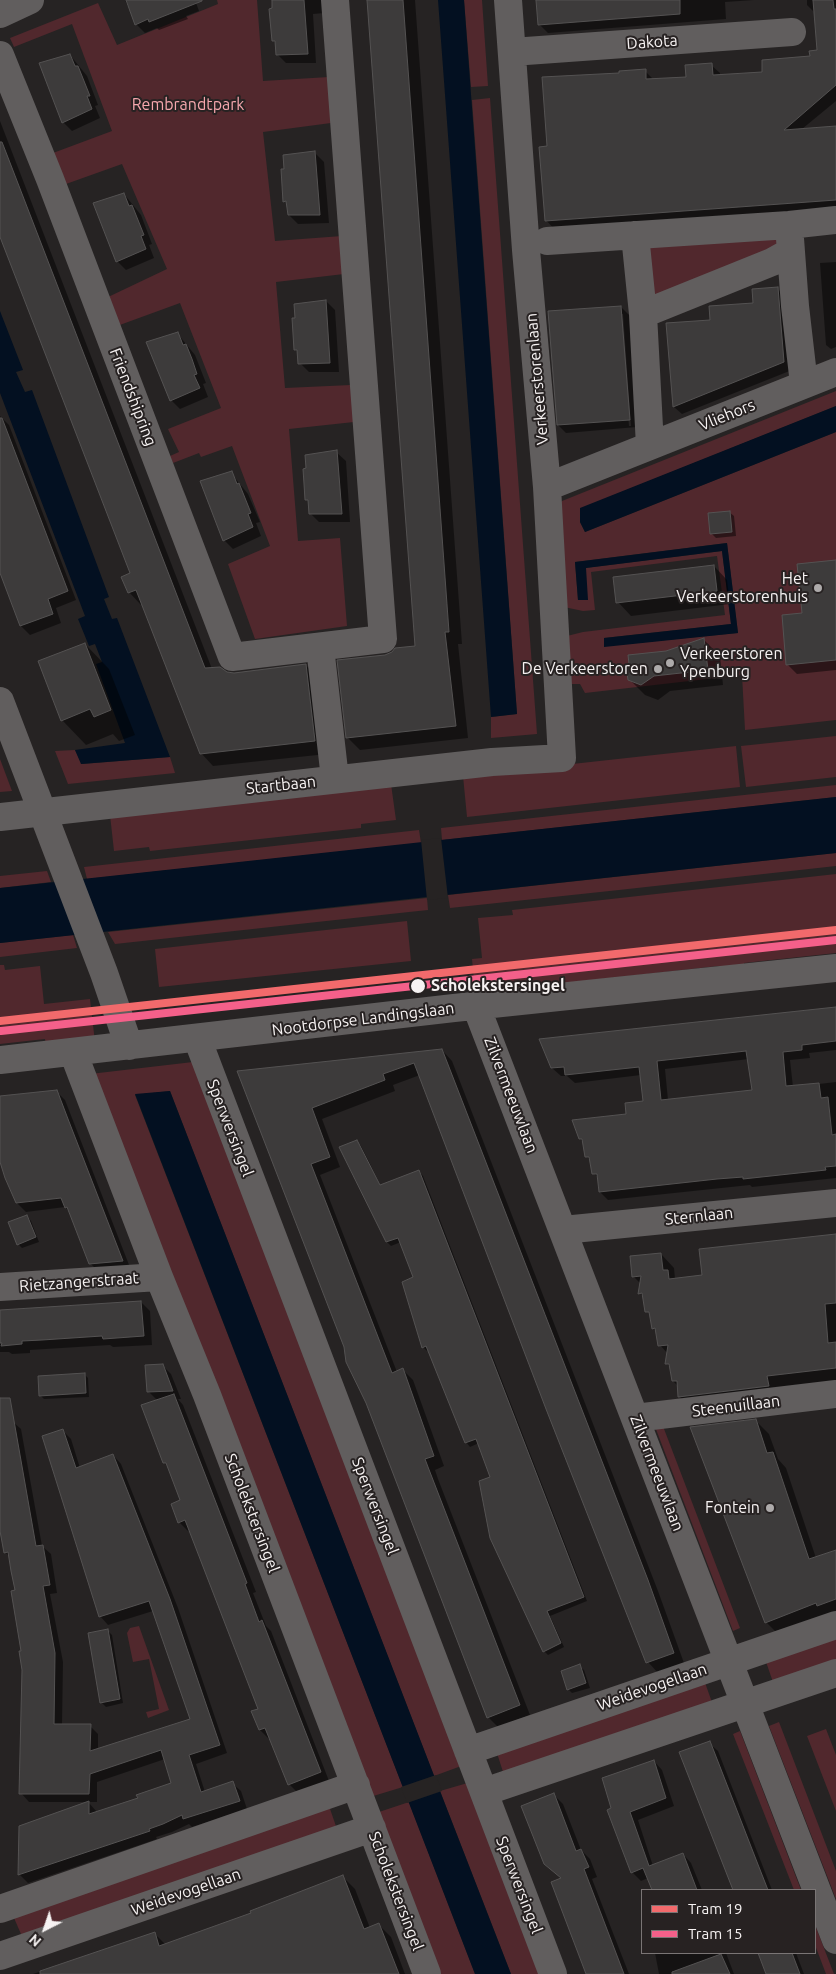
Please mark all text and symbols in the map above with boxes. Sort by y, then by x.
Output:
street label: Dakota [626,31,678,53]
park label: Rembrandtpark [132,95,244,115]
street label: Verkeerstorenlaan [522,312,552,446]
street label: Friendshipring [106,345,160,449]
street label: Vliehors [696,395,758,435]
place label: Het Verkeerstorenhuis [676,569,808,607]
marker: Het Verkeerstorenhuis [812,582,824,594]
place label: Verkeerstoren Ypenburg [680,644,783,682]
marker: Verkeerstoren Ypenburg [664,657,676,669]
place label: De Verkeerstoren [522,659,648,679]
marker: De Verkeerstoren [652,663,664,675]
street label: Startbaan [245,772,317,798]
place label: Scholekstersingel [431,976,565,996]
marker: Scholekstersingel [409,977,427,995]
street label: Nootdorpse Landingslaan [271,998,455,1040]
street label: Zilvermeeuwlaan [480,1034,542,1156]
street label: Sperwersingel [203,1077,257,1179]
street label: Sternlaan [664,1203,734,1229]
street label: Rietzangerstraat [19,1268,139,1296]
street label: Steenuillaan [691,1391,781,1421]
street label: Zilvermeeuwlaan [626,1412,688,1534]
street label: Scholekstersingel [221,1451,283,1575]
street label: Sperwersingel [348,1455,402,1557]
place label: Fontein [705,1498,760,1518]
marker: Fontein [764,1502,776,1514]
street label: Weidevogellaan [595,1659,709,1715]
street label: Scholekstersingel [365,1829,427,1953]
street label: Sperwersingel [492,1834,546,1936]
street label: Weidevogellaan [129,1864,243,1920]
legend [641,1889,816,1954]
text: Tram 19 [688,1900,743,1917]
north arrow [20,1904,70,1954]
text: Tram 15 [688,1925,743,1942]
text: N [26,1931,44,1950]

